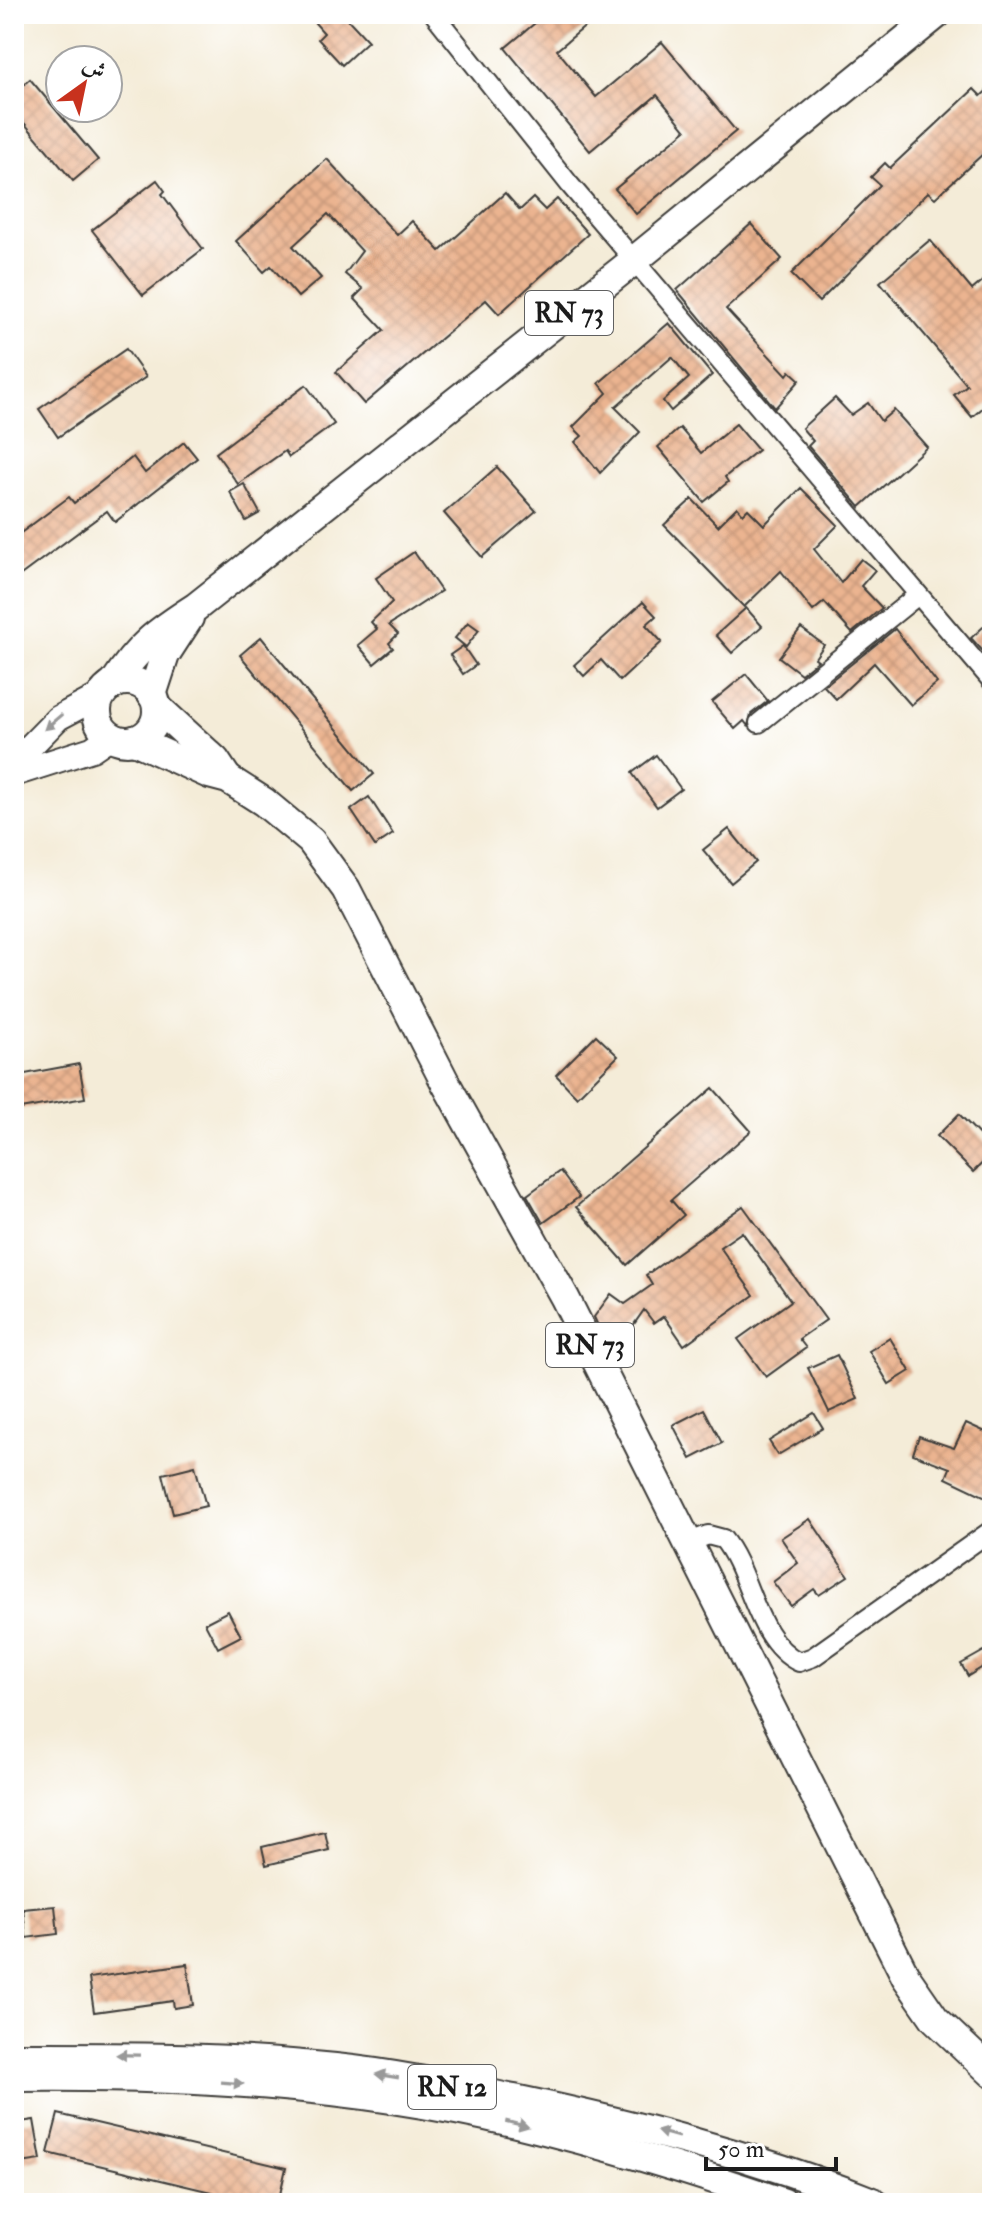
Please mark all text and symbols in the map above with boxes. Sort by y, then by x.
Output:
north arrow [44,44,124,124]
text: ش [78,50,111,86]
road number: RN 73 [525,291,613,335]
one-way arrow [44,713,64,730]
road number: RN 73 [546,1323,634,1367]
one-way arrow [115,2049,140,2062]
road number: RN 12 [408,2065,496,2109]
one-way arrow [374,2069,399,2081]
one-way arrow [220,2077,245,2090]
one-way arrow [504,2118,529,2130]
scale bar [706,2121,836,2171]
one-way arrow [656,2127,681,2139]
text: 50 m [718,2134,765,2165]

